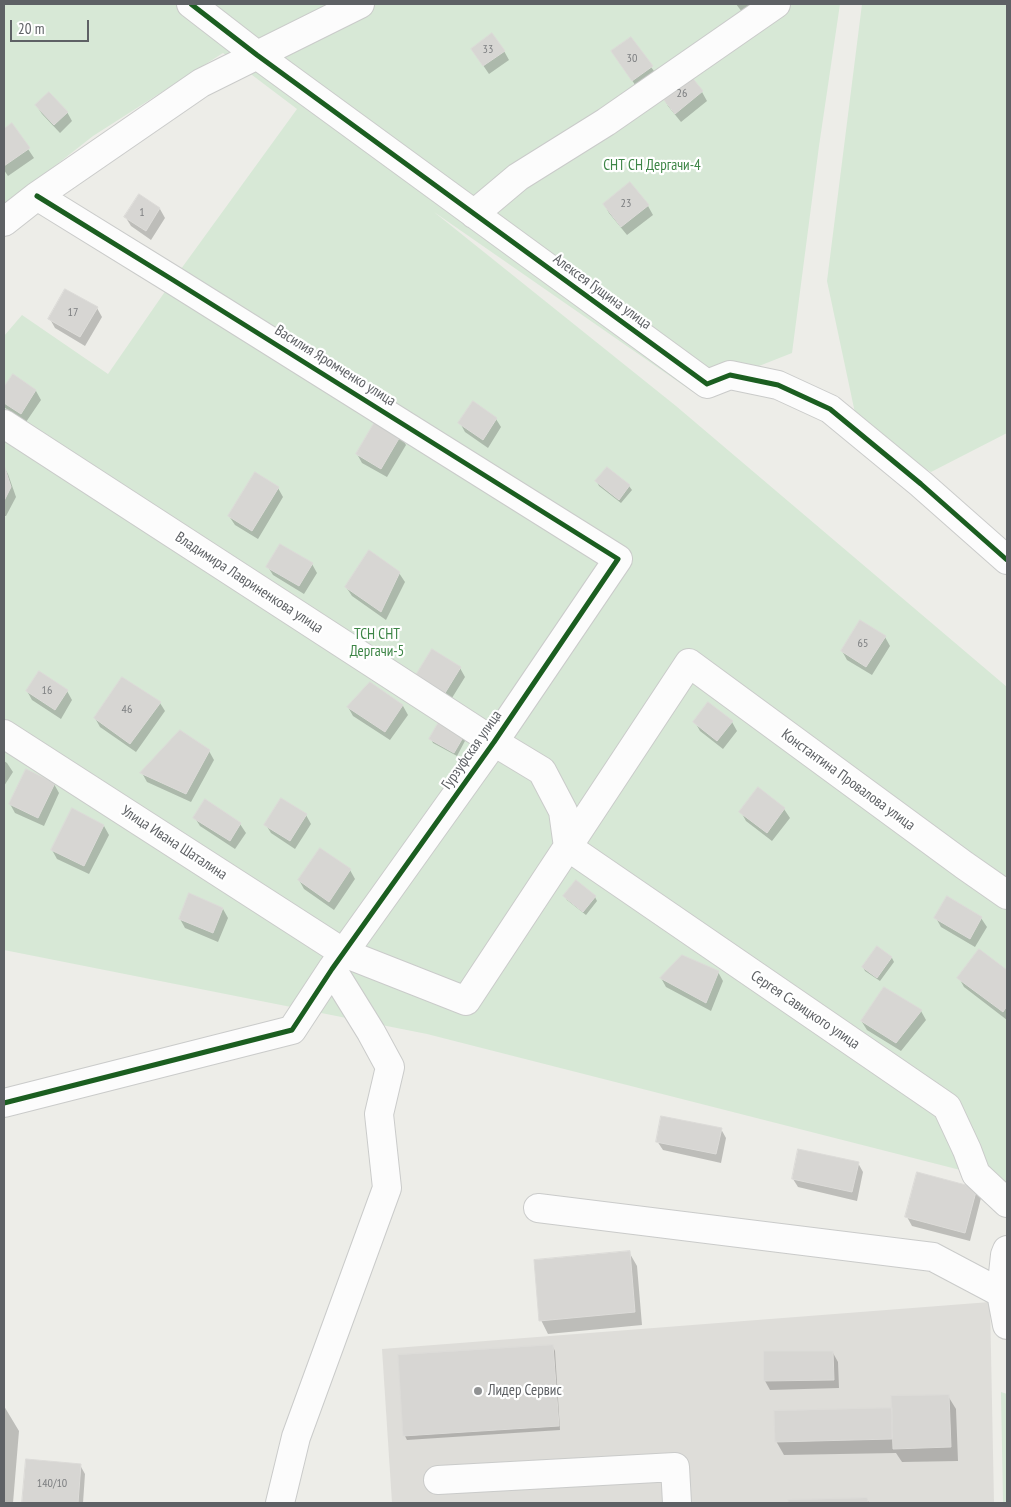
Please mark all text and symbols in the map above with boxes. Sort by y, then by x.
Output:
scale bar [12,10,91,42]
text: 20 m [18,19,44,38]
house number: 33 [483,43,493,57]
house number: 30 [627,52,637,66]
house number: 26 [677,87,687,101]
park label: СНТ СН Дергачи-4 [603,157,701,175]
house number: 23 [621,197,631,211]
house number: 1 [139,206,145,220]
street label: Алексея Гущина улица [549,250,655,334]
house number: 17 [68,306,78,320]
street label: Василия Яромченко улица [271,321,399,411]
street label: Владимира Лавриненкова улица [172,528,326,638]
park label: ТСН СНТ Дергачи-5 [350,626,404,661]
house number: 65 [858,637,868,651]
house number: 16 [42,684,52,698]
house number: 46 [122,703,132,717]
street label: Гурзуфская улица [438,707,506,793]
street label: Константина Провалова улица [778,725,918,835]
street label: Улица Ивана Шаталина [118,802,230,884]
street label: Сергея Савицкого улица [747,967,863,1053]
place label: Лидер Сервис [488,1382,562,1400]
marker: Лидер Сервис [472,1385,484,1397]
house number: 140/10 [37,1477,67,1491]

